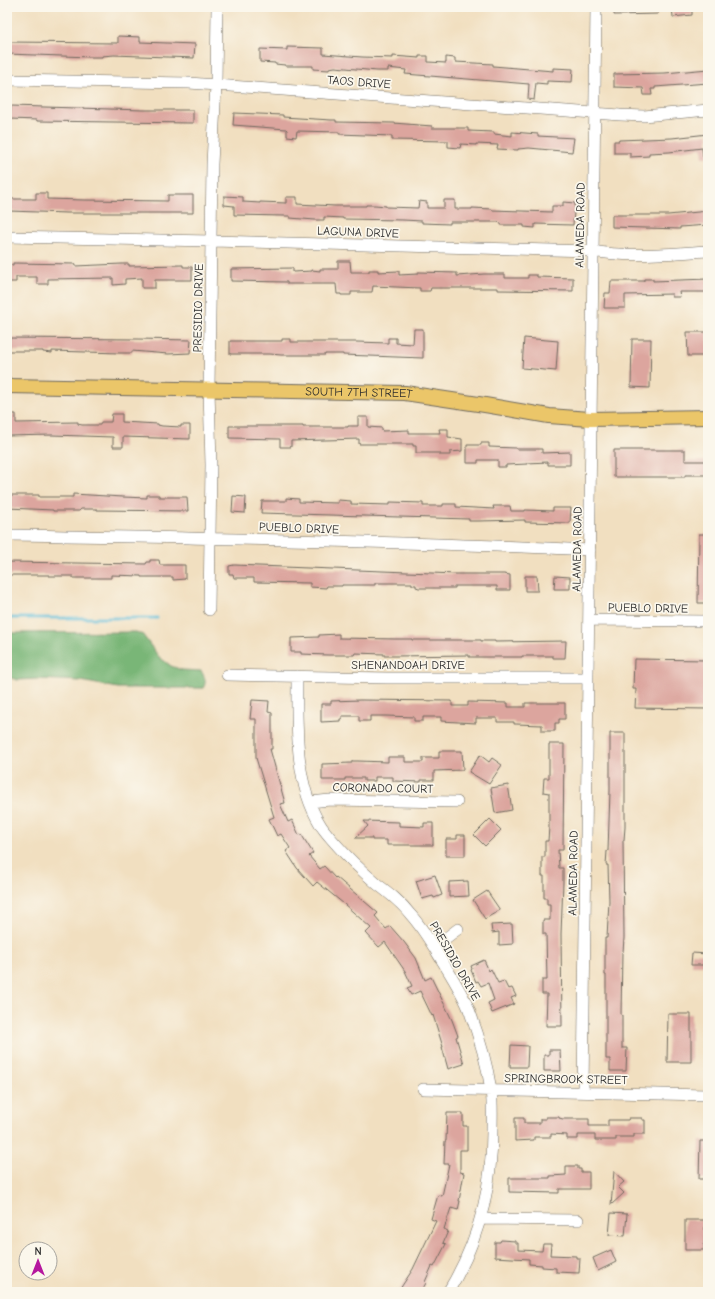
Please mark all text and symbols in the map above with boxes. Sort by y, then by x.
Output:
street label: TAOS DRIVE [327,73,391,91]
street label: ALAMEDA ROAD [572,182,588,268]
street label: LAGUNA DRIVE [317,224,399,240]
street label: PRESIDIO DRIVE [190,263,206,353]
street label: SOUTH 7TH STREET [305,384,414,401]
street label: ALAMEDA ROAD [569,506,585,592]
street label: PUEBLO DRIVE [259,520,339,536]
street label: PUEBLO DRIVE [608,600,688,616]
street label: SHENANDOAH DRIVE [351,658,465,672]
street label: CORONADO COURT [332,780,434,796]
street label: ALAMEDA ROAD [565,830,581,916]
street label: PRESIDIO DRIVE [427,919,483,1003]
street label: SPRINGBROOK STREET [504,1071,628,1087]
north arrow [18,1241,58,1281]
text: N [34,1245,42,1258]

